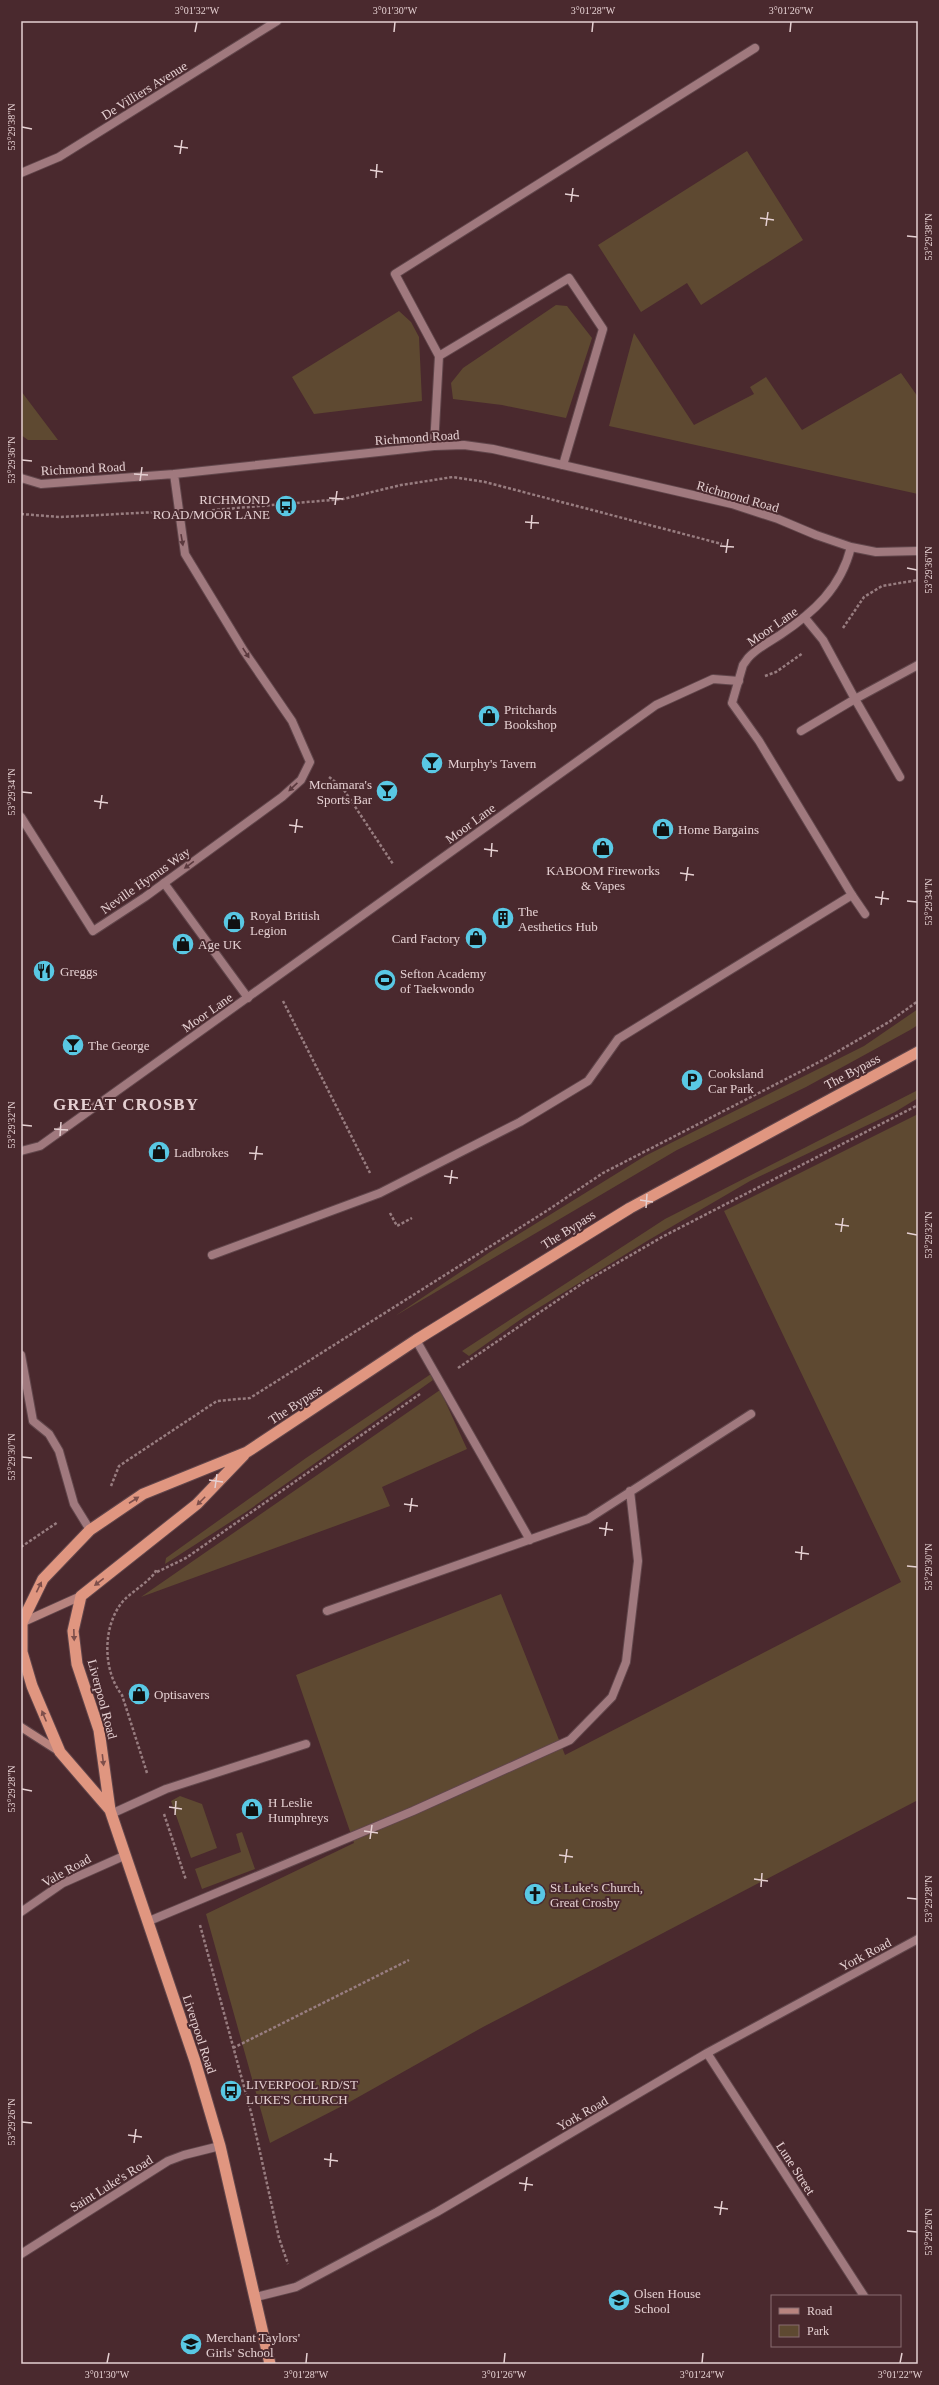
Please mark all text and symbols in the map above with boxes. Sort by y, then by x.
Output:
text: 3°01'32"W [175,5,220,16]
text: 3°01'30"W [373,5,418,16]
text: 3°01'28"W [571,5,616,16]
text: 3°01'26"W [769,5,814,16]
street label: De Villiers Avenue [99,58,190,123]
text: 53°29'38"N [6,103,17,151]
text: 53°29'38"N [923,213,934,261]
street label: Richmond Road [374,427,460,448]
text: 53°29'36"N [6,436,17,484]
street label: Richmond Road [40,459,126,478]
street label: Richmond Road [695,478,781,516]
place label: RICHMOND ROAD/MOOR LANE [153,492,270,522]
bus stop icon: RICHMOND ROAD/MOOR LANE [273,493,299,519]
one-way arrow [179,534,185,546]
text: 53°29'36"N [923,546,934,594]
street label: Moor Lane [744,603,801,649]
one-way arrow [242,647,249,659]
place label: Pritchards Bookshop [504,702,557,732]
shop icon: Pritchards Bookshop [476,703,502,729]
bar icon: Murphy's Tavern [419,750,445,776]
place label: Murphy's Tavern [448,756,537,771]
text: 53°29'34"N [6,768,17,816]
place label: Mcnamara's Sports Bar [309,777,373,807]
bar icon: Mcnamara's Sports Bar [374,778,400,804]
one-way arrow [288,782,298,792]
street label: Moor Lane [442,800,498,847]
shop icon: Home Bargains [650,816,676,842]
place label: Home Bargains [678,822,759,837]
shop icon: KABOOM Fireworks & Vapes [590,835,616,861]
street label: Neville Hymus Way [98,844,193,917]
one-way arrow [183,861,194,869]
place label: KABOOM Fireworks & Vapes [546,863,660,893]
text: 53°29'34"N [923,878,934,926]
place label: The Aesthetics Hub [518,904,598,934]
building icon: The Aesthetics Hub [490,905,516,931]
place label: Royal British Legion [250,908,320,938]
shop icon: Royal British Legion [221,909,247,935]
shop icon: Card Factory [463,925,489,951]
shop icon: Age UK [170,931,196,957]
place label: Card Factory [392,931,460,946]
place label: Age UK [198,937,242,952]
restaurant icon: Greggs [31,958,57,984]
place label: Greggs [60,964,98,979]
place label: Sefton Academy of Taekwondo [400,966,487,996]
sports icon: Sefton Academy of Taekwondo [372,967,398,993]
street label: Moor Lane [179,989,236,1035]
bar icon: The George [60,1032,86,1058]
place label: The George [88,1038,150,1053]
street label: The Bypass [822,1050,883,1092]
place label: Cooksland Car Park [708,1066,764,1096]
parking icon: Cooksland Car Park [679,1067,705,1093]
district label: GREAT CROSBY [53,1095,199,1114]
text: 53°29'32"N [6,1101,17,1149]
shop icon: Ladbrokes [146,1139,172,1165]
place label: Ladbrokes [174,1145,229,1160]
street label: The Bypass [538,1207,598,1252]
text: 53°29'32"N [923,1211,934,1259]
street label: The Bypass [266,1382,325,1427]
text: 53°29'30"N [6,1433,17,1481]
one-way arrow [196,1496,205,1506]
one-way arrow [128,1497,140,1504]
text: 53°29'30"N [923,1543,934,1591]
one-way arrow [94,1578,105,1586]
one-way arrow [36,1581,42,1593]
one-way arrow [71,1628,78,1641]
street label: Liverpool Road [85,1658,120,1741]
shop icon: Optisavers [126,1681,152,1707]
place label: Optisavers [154,1687,210,1702]
one-way arrow [41,1710,47,1722]
one-way arrow [100,1754,106,1767]
text: 53°29'28"N [6,1765,17,1813]
place label: H Leslie Humphreys [268,1795,329,1825]
shop icon: H Leslie Humphreys [239,1796,265,1822]
street label: Vale Road [39,1851,94,1890]
text: 53°29'28"N [923,1875,934,1923]
place label: St Luke's Church, Great Crosby [550,1880,643,1910]
church icon: St Luke's Church, Great Crosby [522,1881,548,1907]
street label: York Road [837,1934,894,1974]
street label: Liverpool Road [180,1993,219,2076]
place label: LIVERPOOL RD/ST LUKE'S CHURCH [246,2077,358,2107]
bus stop icon: LIVERPOOL RD/ST LUKE'S CHURCH [218,2078,244,2104]
street label: York Road [554,2093,611,2134]
text: 53°29'26"N [6,2098,17,2146]
street label: Lune Street [773,2139,818,2198]
street label: Saint Luke's Road [67,2152,156,2215]
text: 53°29'26"N [923,2208,934,2256]
place label: Olsen House School [634,2286,701,2316]
school or university icon: Olsen House School [606,2287,632,2313]
legend [771,2295,901,2347]
text: Road [807,2304,832,2318]
text: Park [807,2324,829,2338]
place label: Merchant Taylors' Girls' School [206,2330,300,2360]
school or university icon: Merchant Taylors' Girls' School [178,2331,204,2357]
text: 3°01'30"W [85,2369,130,2380]
text: 3°01'28"W [284,2369,329,2380]
text: 3°01'26"W [482,2369,527,2380]
text: 3°01'24"W [680,2369,725,2380]
text: 3°01'22"W [878,2369,923,2380]

